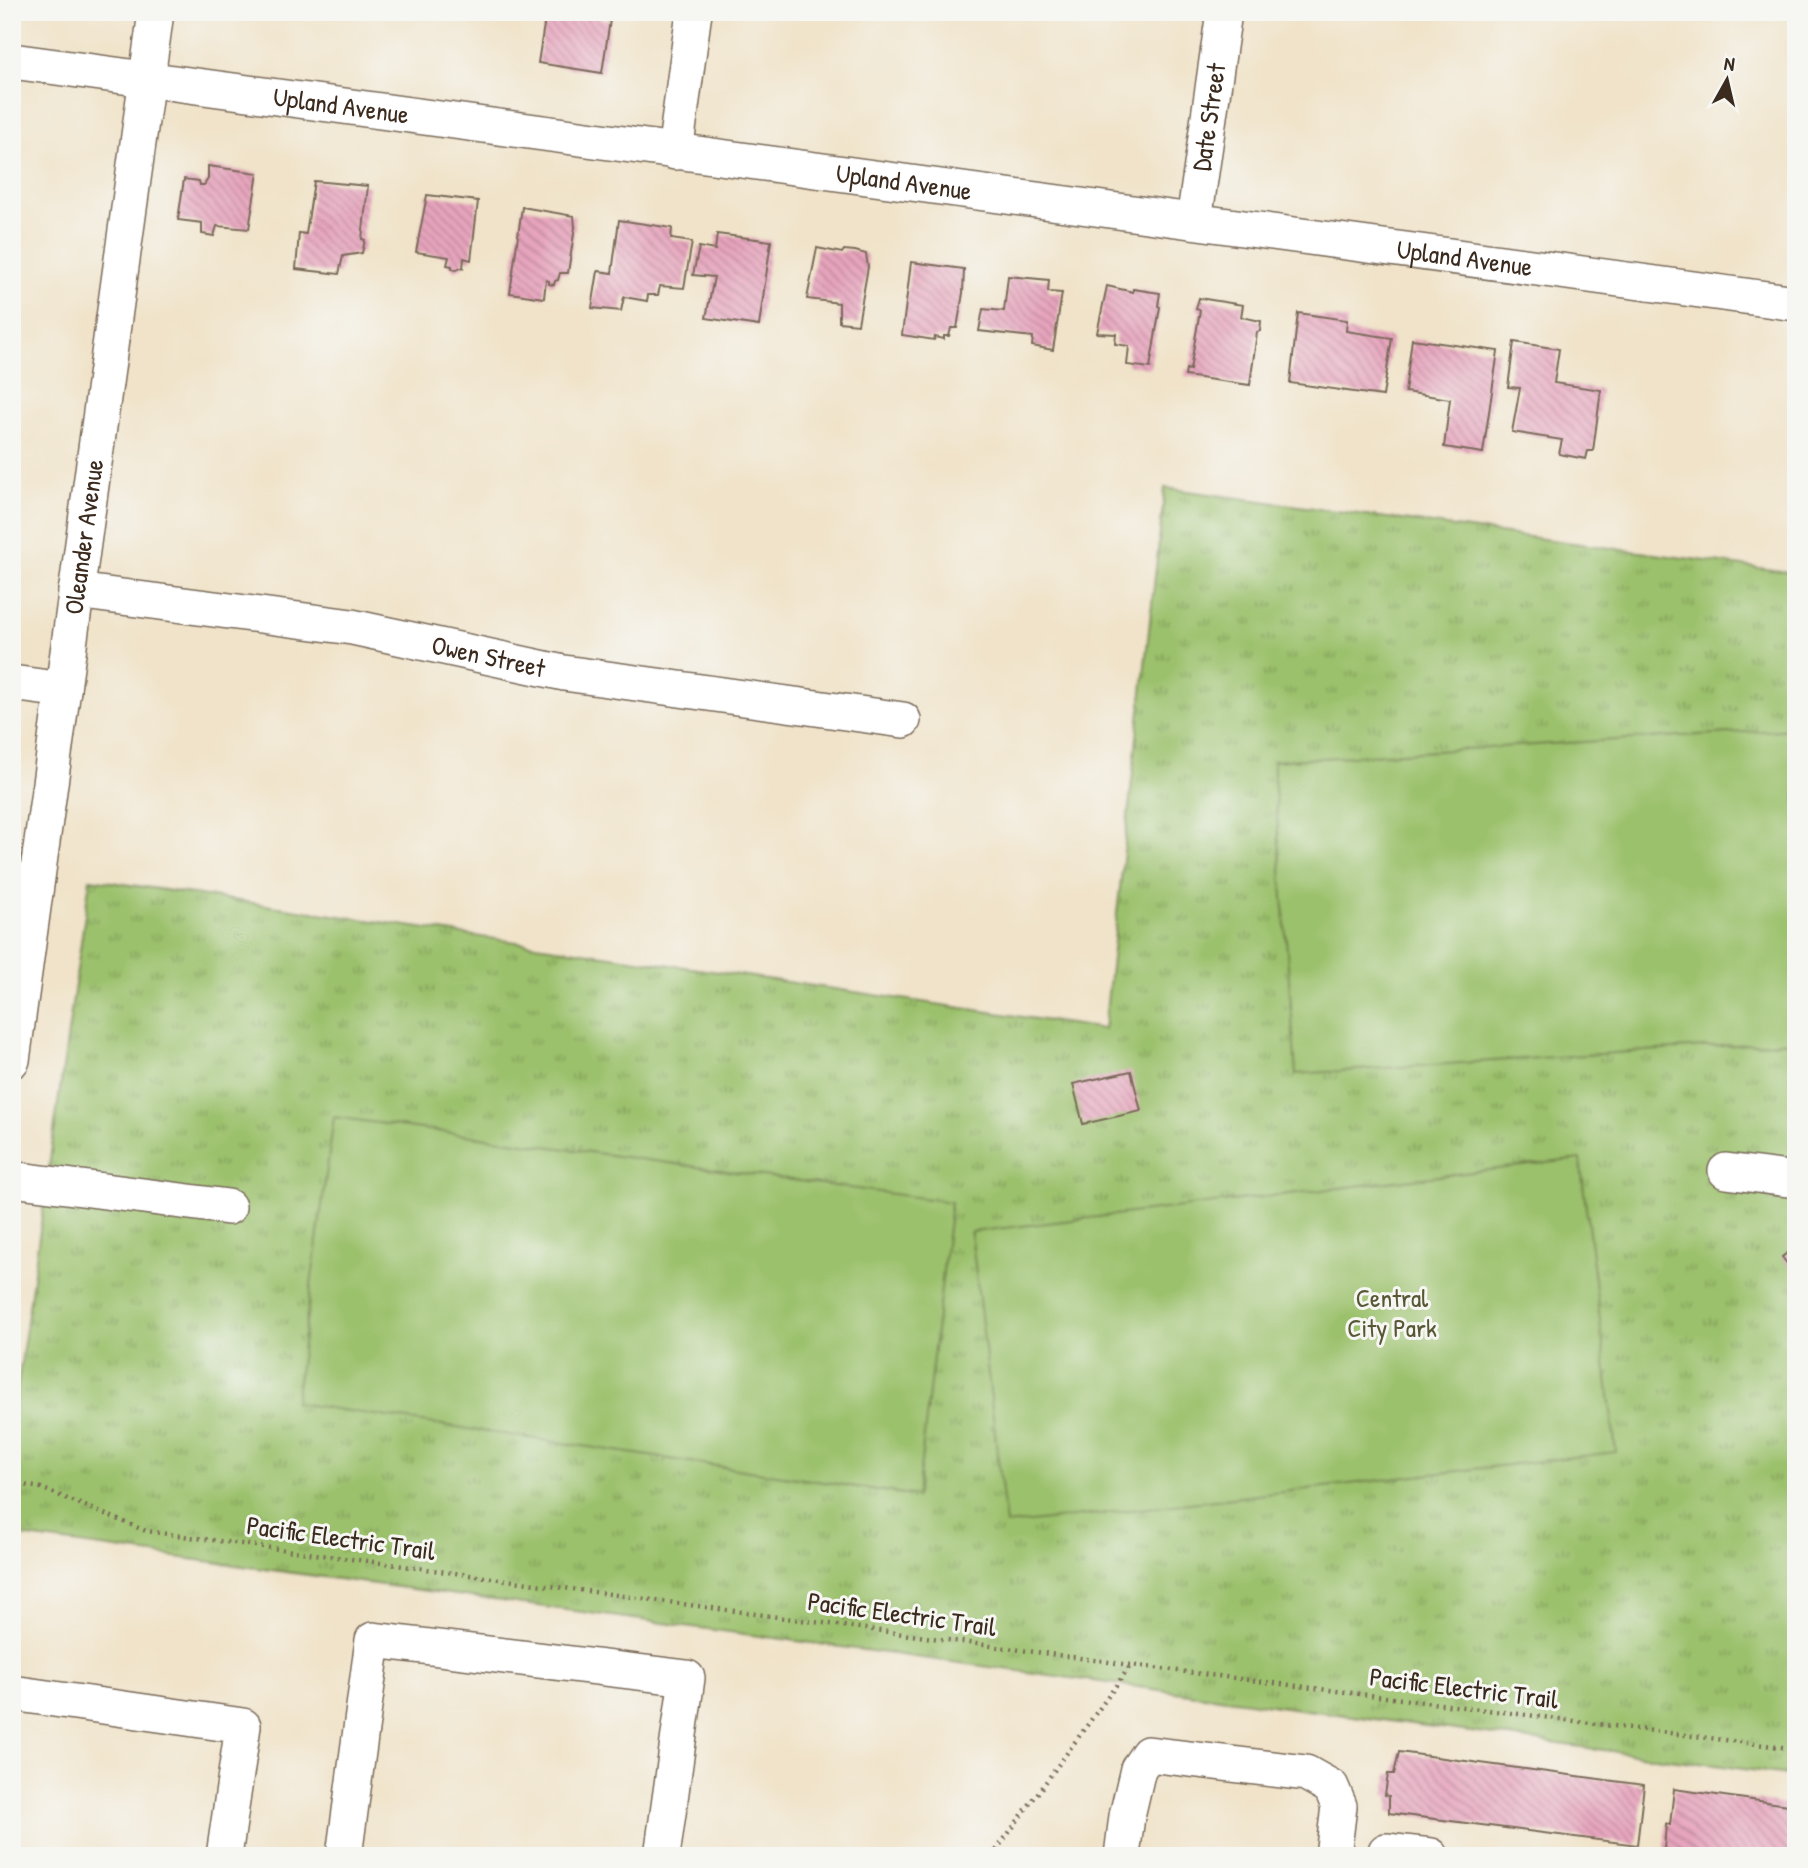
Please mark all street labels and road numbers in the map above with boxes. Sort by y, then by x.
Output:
street label: Date Street [1183,60,1234,173]
street label: Upland Avenue [271,79,411,132]
street label: Upland Avenue [834,155,974,208]
street label: Upland Avenue [1395,231,1535,284]
street label: Oleander Avenue [55,457,111,617]
street label: Owen Street [429,627,550,686]
street label: Pacific Electric Trail [245,1507,438,1568]
street label: Pacific Electric Trail [806,1583,999,1644]
street label: Pacific Electric Trail [1368,1659,1561,1716]

